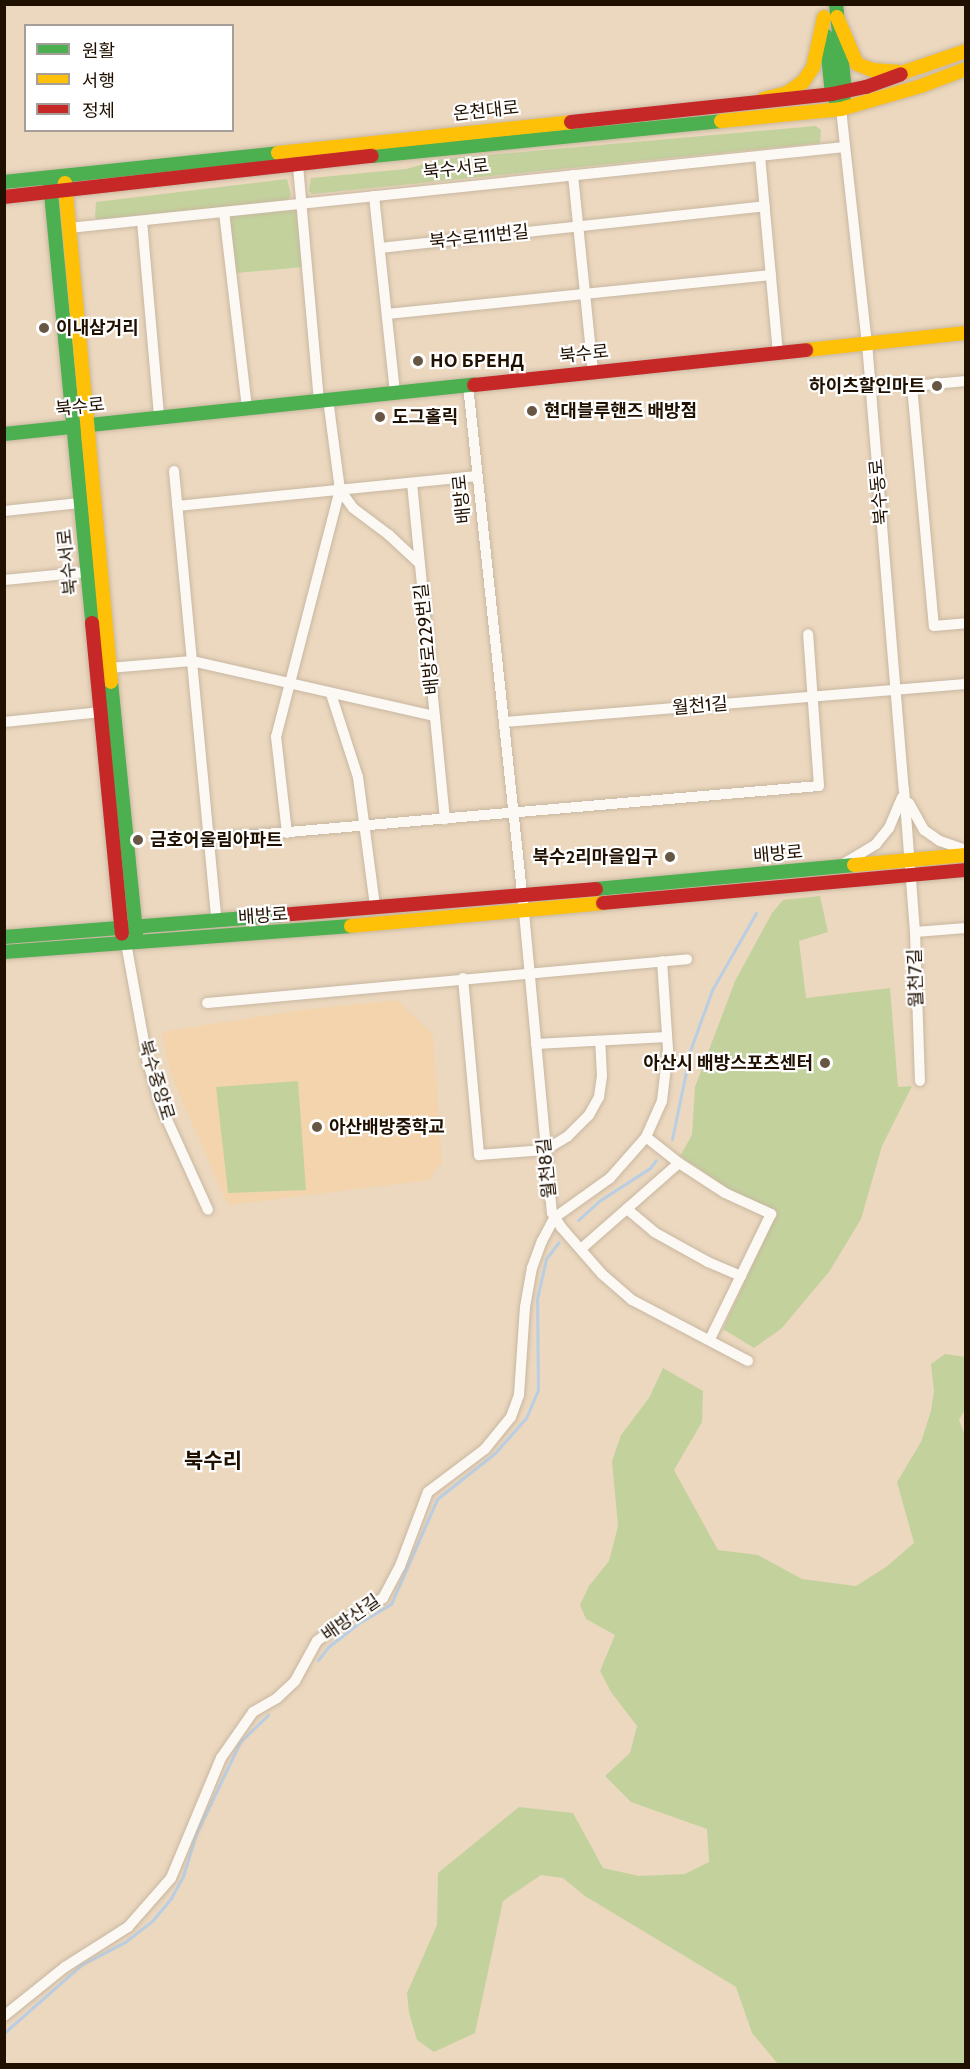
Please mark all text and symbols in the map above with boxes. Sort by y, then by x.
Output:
legend [24,24,234,132]
text: 원활 [82,40,115,62]
text: 서행 [82,70,115,92]
street label: 온천대로 [452,97,520,125]
text: 정체 [82,100,115,122]
street label: 북수서로 [422,155,490,183]
street label: 북수로111번길 [428,221,530,253]
place label: 이내삼거리 [56,317,139,339]
marker: 이내삼거리 [37,321,51,335]
street label: 북수로 [558,341,610,367]
place label: НО БРЕНД [430,350,524,372]
marker: НО БРЕНД [411,354,425,368]
place label: 하이츠할인마트 [809,375,925,397]
marker: 하이츠할인마트 [930,379,944,393]
street label: 북수로 [54,394,106,420]
place label: 현대블루핸즈 배방점 [544,400,697,422]
marker: 현대블루핸즈 배방점 [525,404,539,418]
place label: 도그홀릭 [392,406,458,428]
marker: 도그홀릭 [373,410,387,424]
street label: 북수동로 [865,458,893,526]
street label: 배방로 [449,473,475,525]
street label: 북수서로 [54,528,82,596]
street label: 배방로229번길 [410,582,444,696]
street label: 월천1길 [671,693,729,719]
place label: 금호어울림아파트 [150,829,282,851]
marker: 금호어울림아파트 [131,833,145,847]
street label: 배방로 [752,841,804,867]
place label: 북수2리마을입구 [533,846,658,868]
marker: 북수2리마을입구 [663,850,677,864]
street label: 배방로 [237,903,289,929]
street label: 월천7길 [904,948,928,1008]
street label: 북수중앙로 [134,1037,178,1123]
place label: 아산시 배방스포츠센터 [643,1052,813,1074]
marker: 아산시 배방스포츠센터 [818,1056,832,1070]
place label: 아산배방중학교 [329,1116,445,1138]
marker: 아산배방중학교 [310,1120,324,1134]
street label: 월천8길 [533,1137,561,1199]
district label: 북수리 [184,1448,242,1474]
street label: 배방산길 [318,1590,384,1646]

